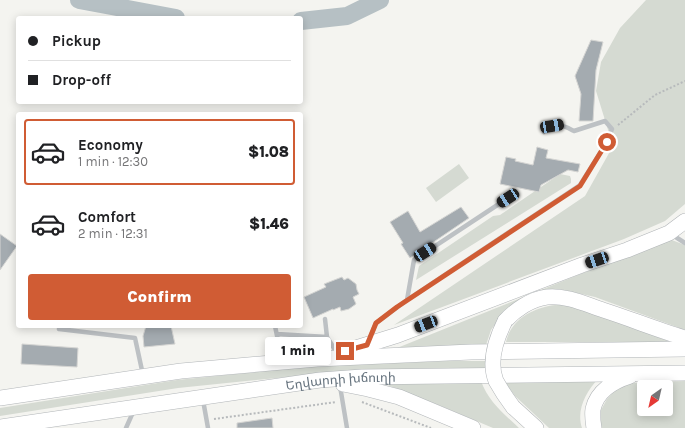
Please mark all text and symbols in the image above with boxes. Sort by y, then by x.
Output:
text: Pickup [52,32,101,50]
text: Drop-off [52,71,111,89]
car [539,118,565,134]
route start [598,133,616,151]
icon: car [30,134,66,170]
text: Economy [78,136,143,154]
text: $1.08 [248,143,289,161]
text: 1 min · 12:30 [78,154,148,169]
car [495,186,521,210]
icon: car [30,206,66,242]
text: Comfort [78,208,136,226]
text: $1.46 [249,215,289,233]
text: 2 min · 12:31 [78,226,148,241]
car [412,240,438,264]
car [584,250,610,270]
button: Confirm [28,274,291,320]
car [413,314,439,334]
callout: 1 min [265,337,331,365]
route end [336,342,354,360]
text: 1 min [281,343,315,358]
street label: Եղվարդի խճուղի [285,370,396,393]
north arrow [637,380,673,416]
map controls [637,380,673,416]

